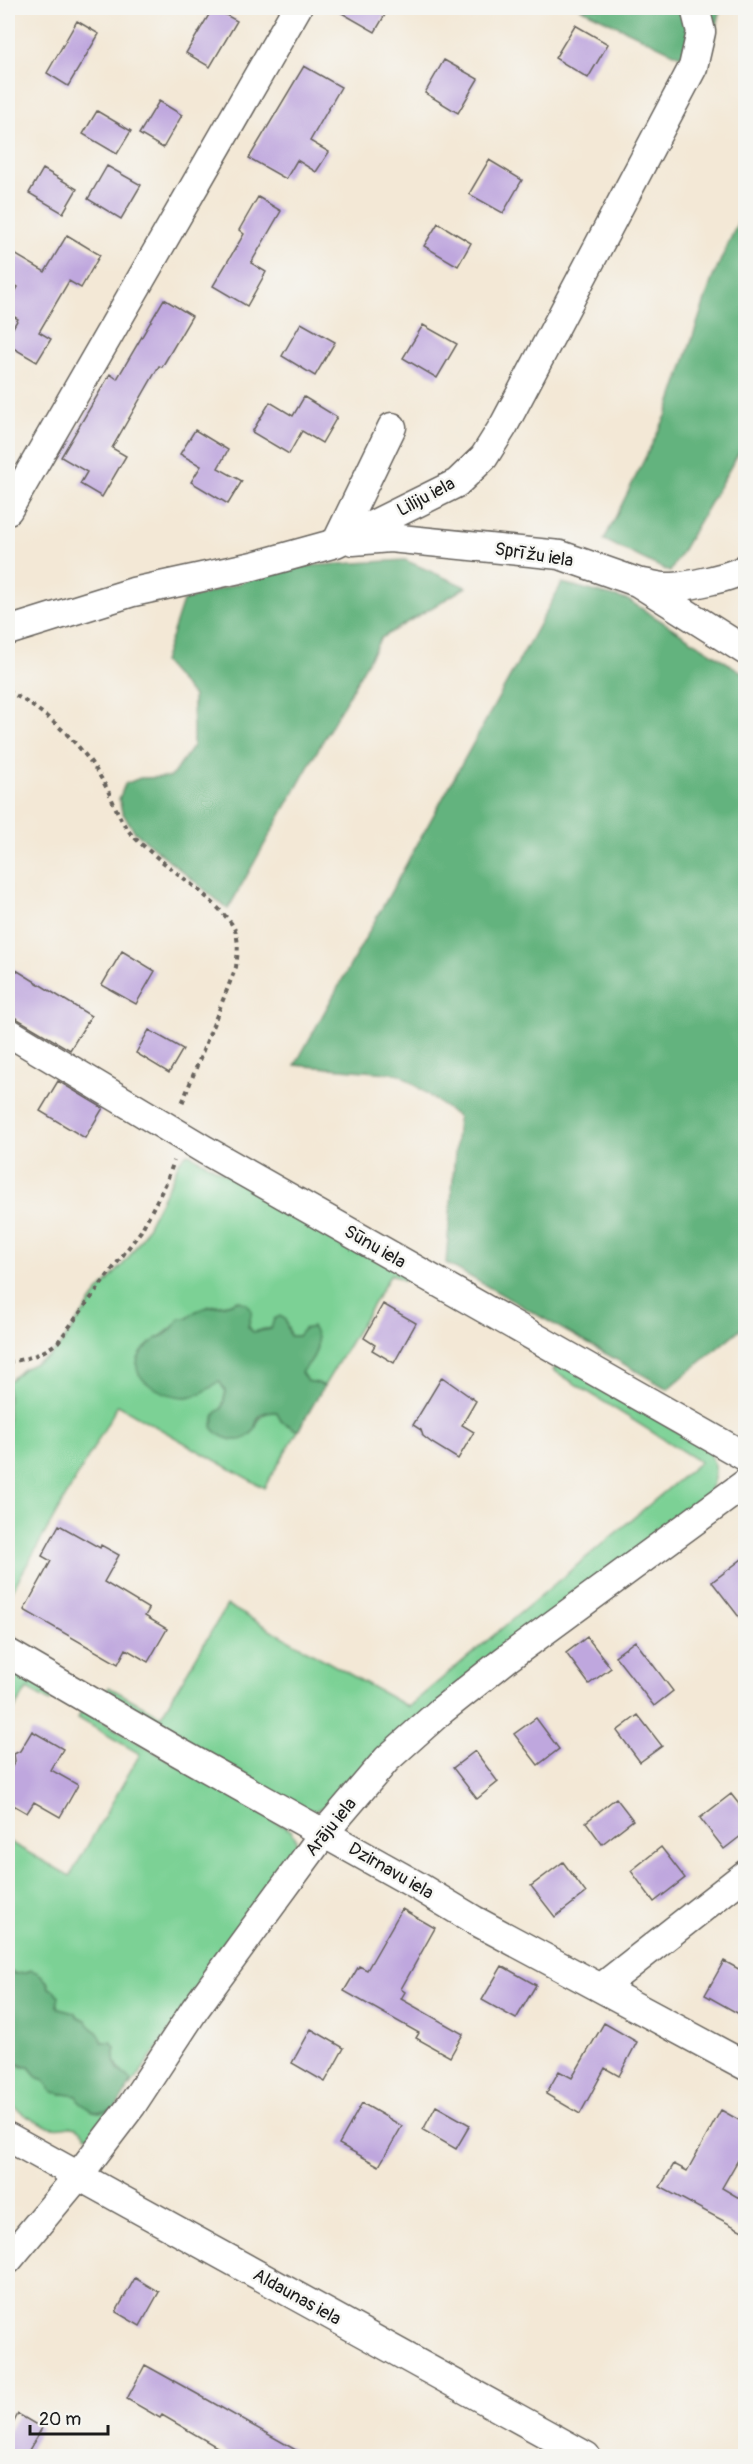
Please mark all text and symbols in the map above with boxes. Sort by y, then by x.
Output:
street label: Liliju iela [393,472,459,522]
street label: Sprīžu iela [493,537,575,573]
street label: Sūnu iela [340,1220,410,1274]
street label: Arāju iela [300,1793,362,1861]
street label: Dzirnavu iela [344,1837,438,1905]
street label: Aldaunas iela [249,2263,345,2331]
scale bar [30,2398,108,2436]
text: 20 m [39,2408,81,2431]

